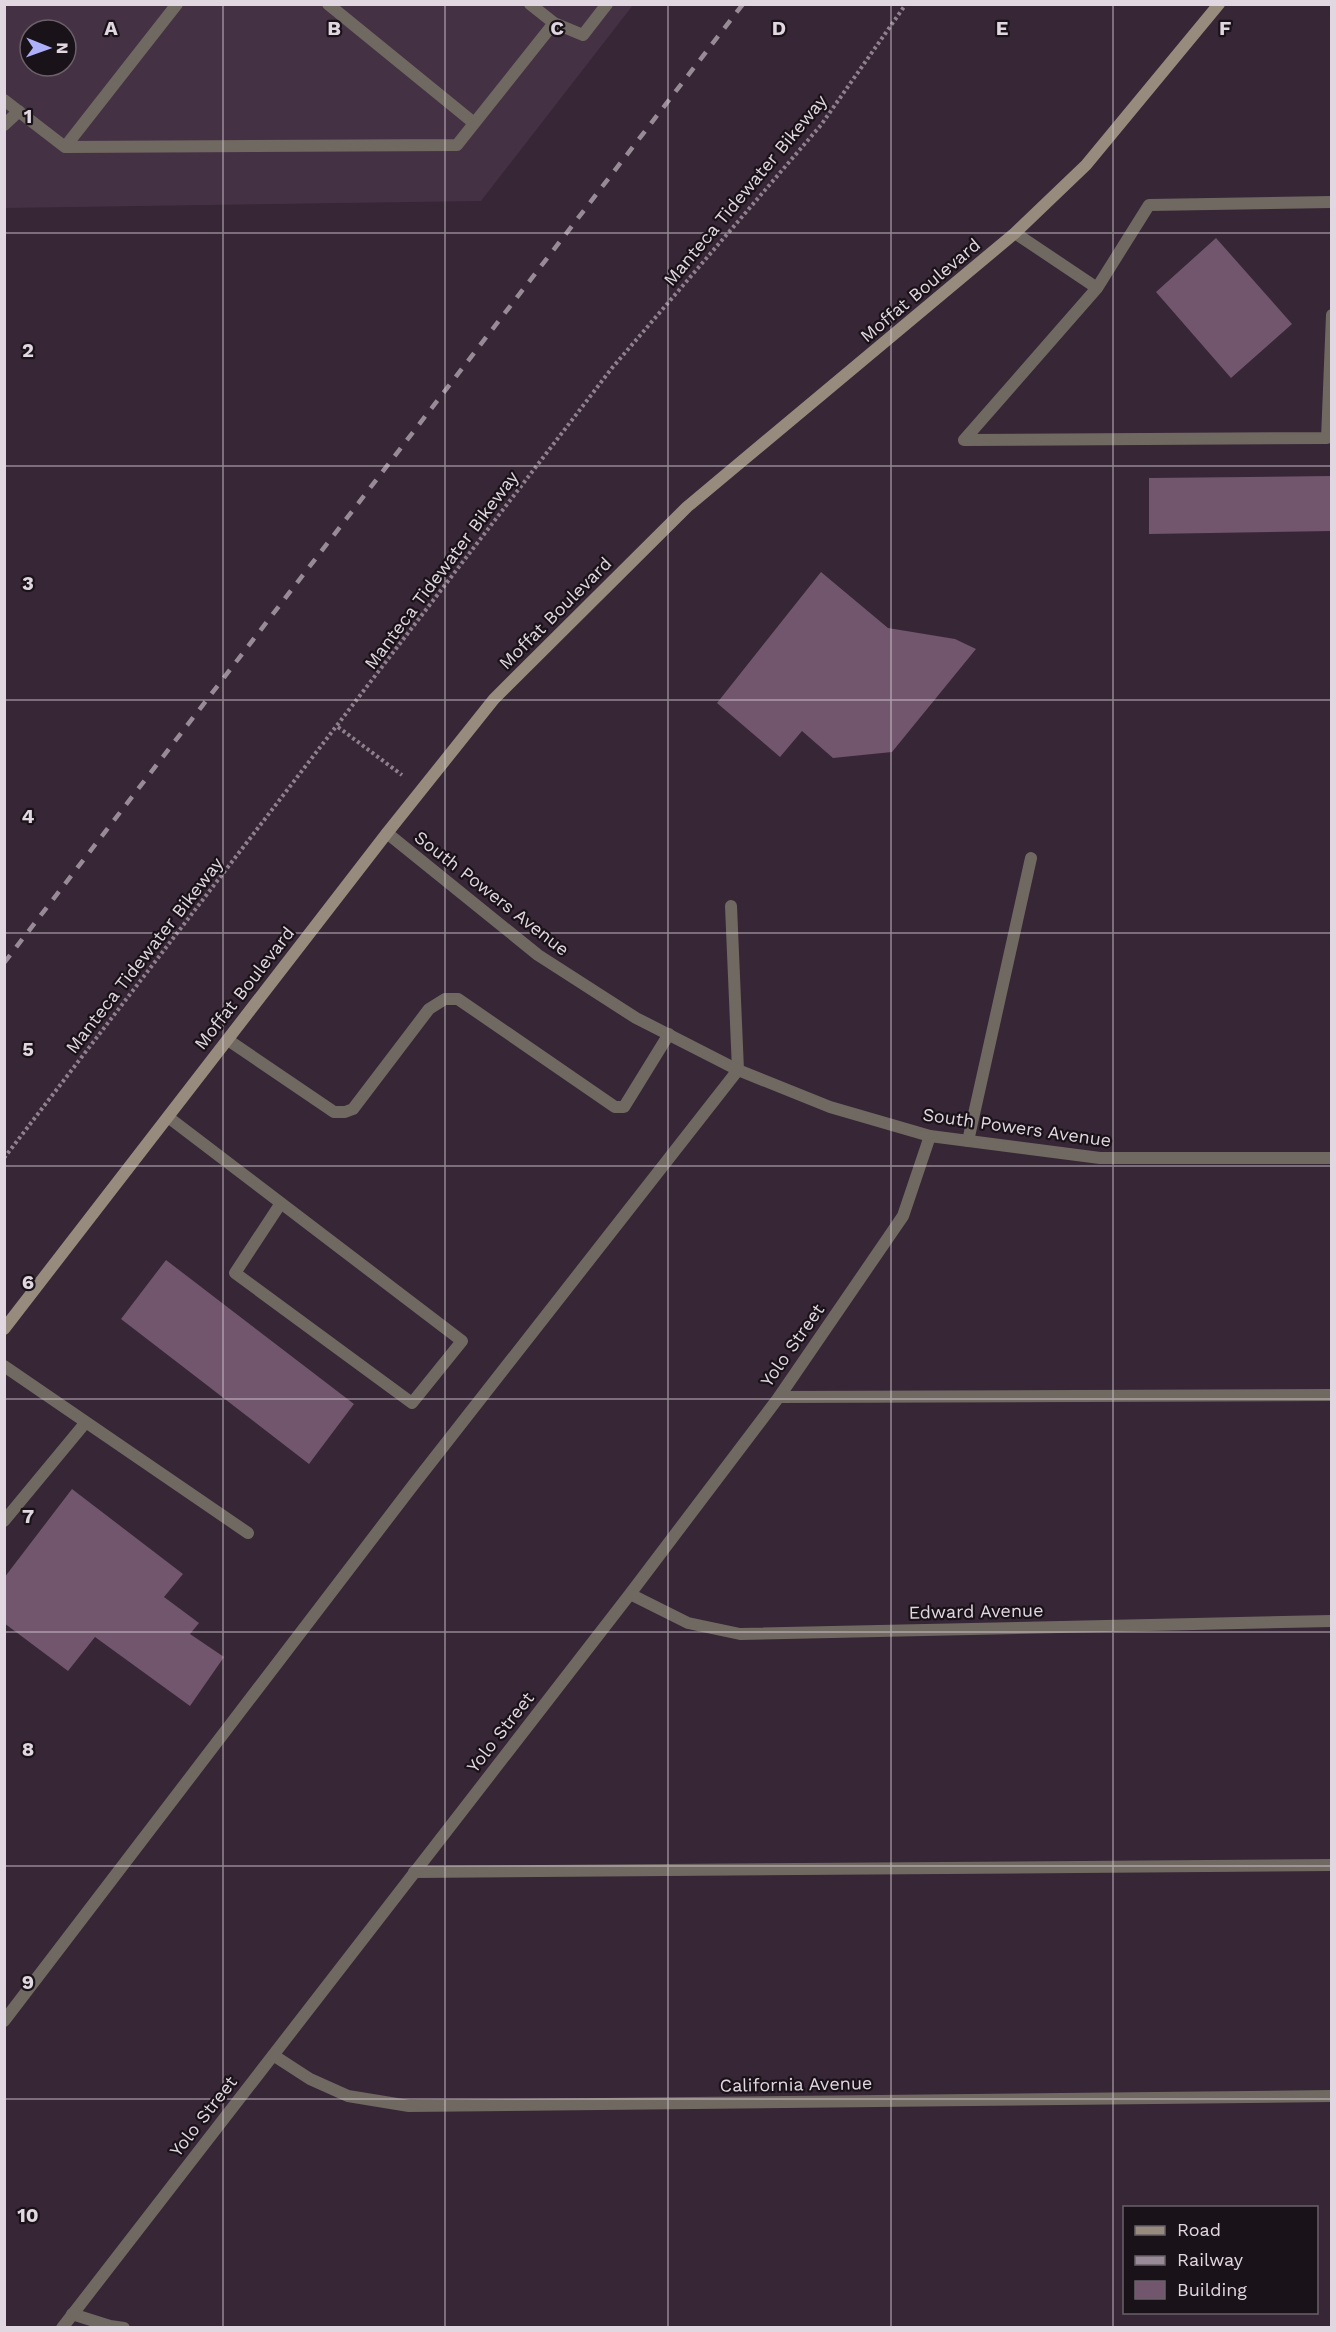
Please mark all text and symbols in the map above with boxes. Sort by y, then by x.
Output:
text: A [104,16,118,40]
text: B [327,16,341,40]
text: C [550,16,564,40]
text: D [772,16,786,40]
text: E [996,16,1008,40]
text: F [1219,16,1231,40]
north arrow [18,18,78,78]
text: N [53,42,72,54]
street label: Manteca Tidewater Bikeway [659,90,832,290]
text: 1 [24,104,32,128]
street label: Moffat Boulevard [856,234,984,346]
text: 2 [22,338,34,362]
street label: Manteca Tidewater Bikeway [360,466,523,673]
street label: Moffat Boulevard [495,553,615,673]
text: 3 [22,571,34,595]
text: 4 [22,804,35,828]
street label: South Powers Avenue [411,826,573,960]
street label: Manteca Tidewater Bikeway [61,852,227,1057]
street label: Moffat Boulevard [190,922,298,1054]
text: 5 [22,1037,34,1061]
street label: South Powers Avenue [921,1103,1113,1151]
text: 6 [22,1270,34,1294]
street label: Yolo Street [756,1299,829,1391]
text: 7 [22,1504,34,1528]
street label: Edward Avenue [908,1599,1044,1623]
street label: Yolo Street [462,1687,538,1776]
text: 8 [22,1737,34,1761]
text: 9 [22,1970,34,1994]
street label: Yolo Street [165,2071,241,2160]
street label: California Avenue [720,2072,872,2096]
text: 10 [17,2203,39,2227]
legend [1123,2206,1318,2314]
text: Road [1177,2219,1221,2240]
text: Railway [1177,2249,1244,2270]
text: Building [1177,2279,1247,2300]

